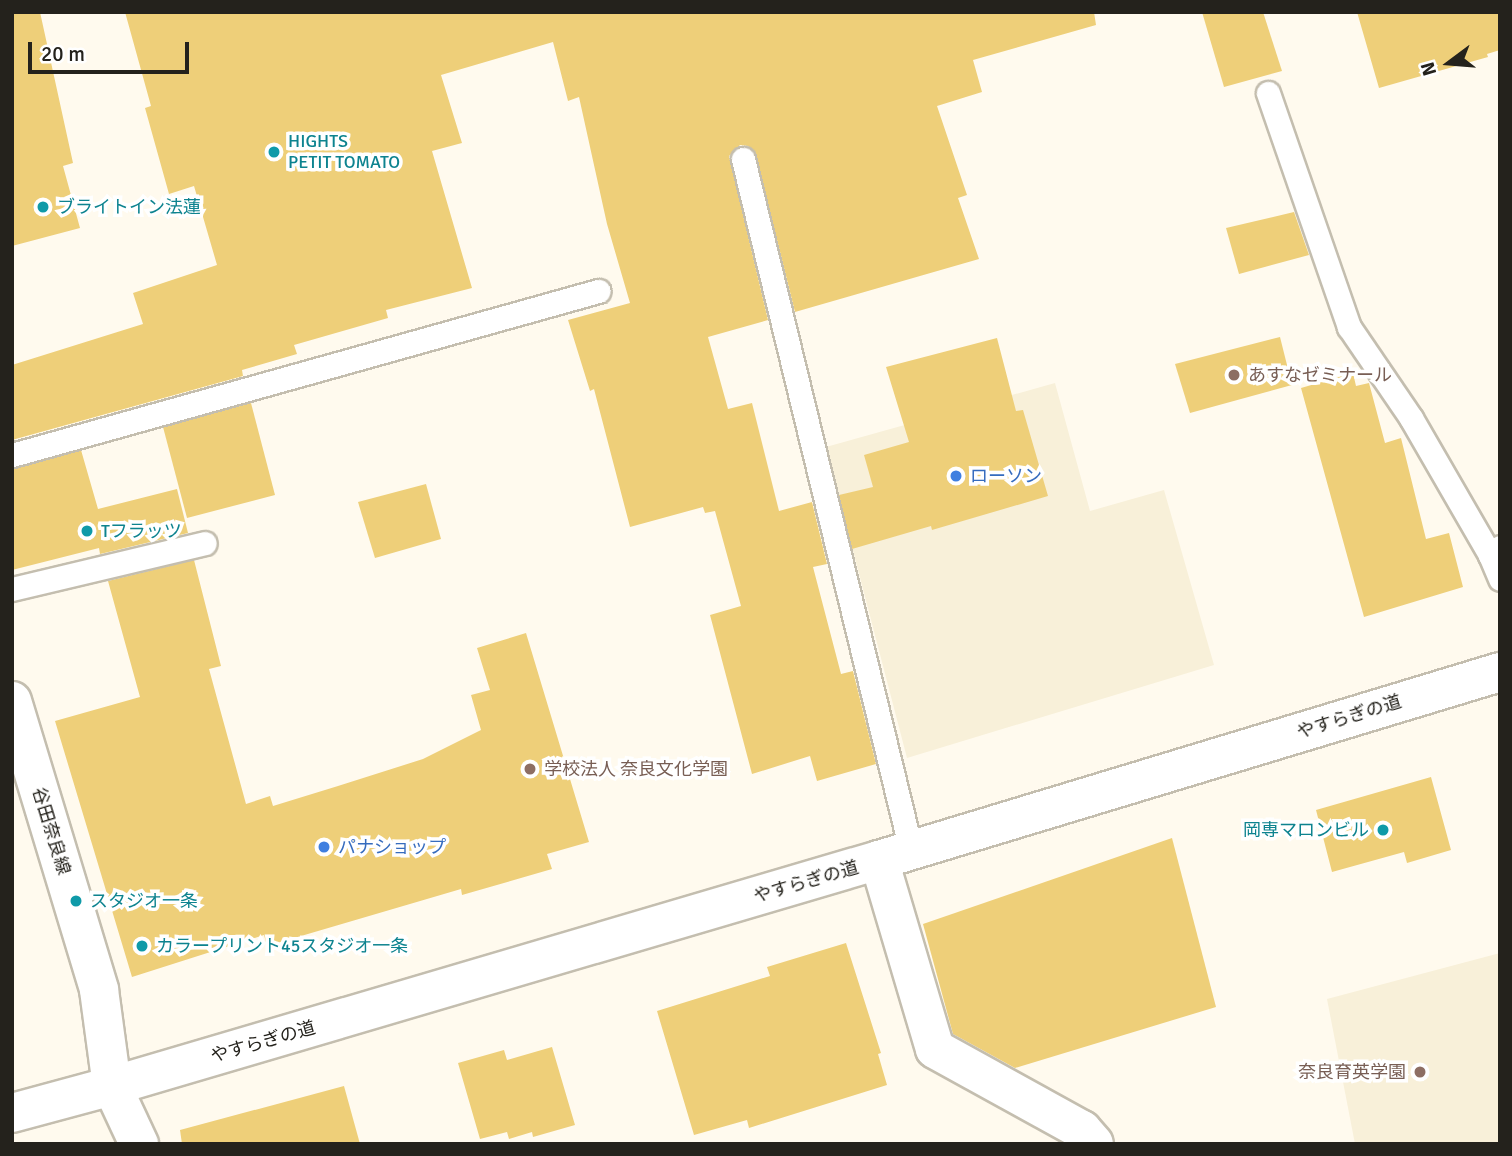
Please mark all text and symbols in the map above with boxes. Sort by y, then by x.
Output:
scale bar [32,28,192,72]
north arrow [1414,28,1484,98]
text: 20 m [41,41,85,67]
text: N [1415,59,1442,78]
place label: HIGHTS PETIT TOMATO [288,131,400,174]
marker: HIGHTS PETIT TOMATO [266,144,282,160]
place label: ブライトイン法蓮 [57,196,201,218]
marker: ブライトイン法蓮 [35,199,51,215]
place label: あすなゼミナール [1248,364,1392,386]
marker: あすなゼミナール [1226,367,1242,383]
place label: ローソン [970,465,1042,487]
marker: ローソン [948,468,964,484]
place label: Tフラッツ [101,520,182,542]
marker: Tフラッツ [79,523,95,539]
street label: やすらぎの道 [1294,691,1404,743]
place label: 学校法人 奈良文化学園 [544,758,728,780]
marker: 学校法人 奈良文化学園 [522,761,538,777]
street label: 谷田奈良線 [28,785,74,877]
place label: 岡専マロンビル [1243,819,1369,841]
marker: 岡専マロンビル [1375,822,1391,838]
place label: パナショップ [338,836,446,858]
marker: パナショップ [316,839,332,855]
street label: やすらぎの道 [751,857,861,907]
place label: スタジオ一条 [90,890,198,912]
marker: スタジオ一条 [68,893,84,909]
place label: カラープリント45スタジオ一条 [156,935,409,957]
marker: カラープリント45スタジオ一条 [134,938,150,954]
street label: やすらぎの道 [208,1017,318,1067]
place label: 奈良育英学園 [1298,1061,1406,1083]
marker: 奈良育英学園 [1412,1064,1428,1080]

